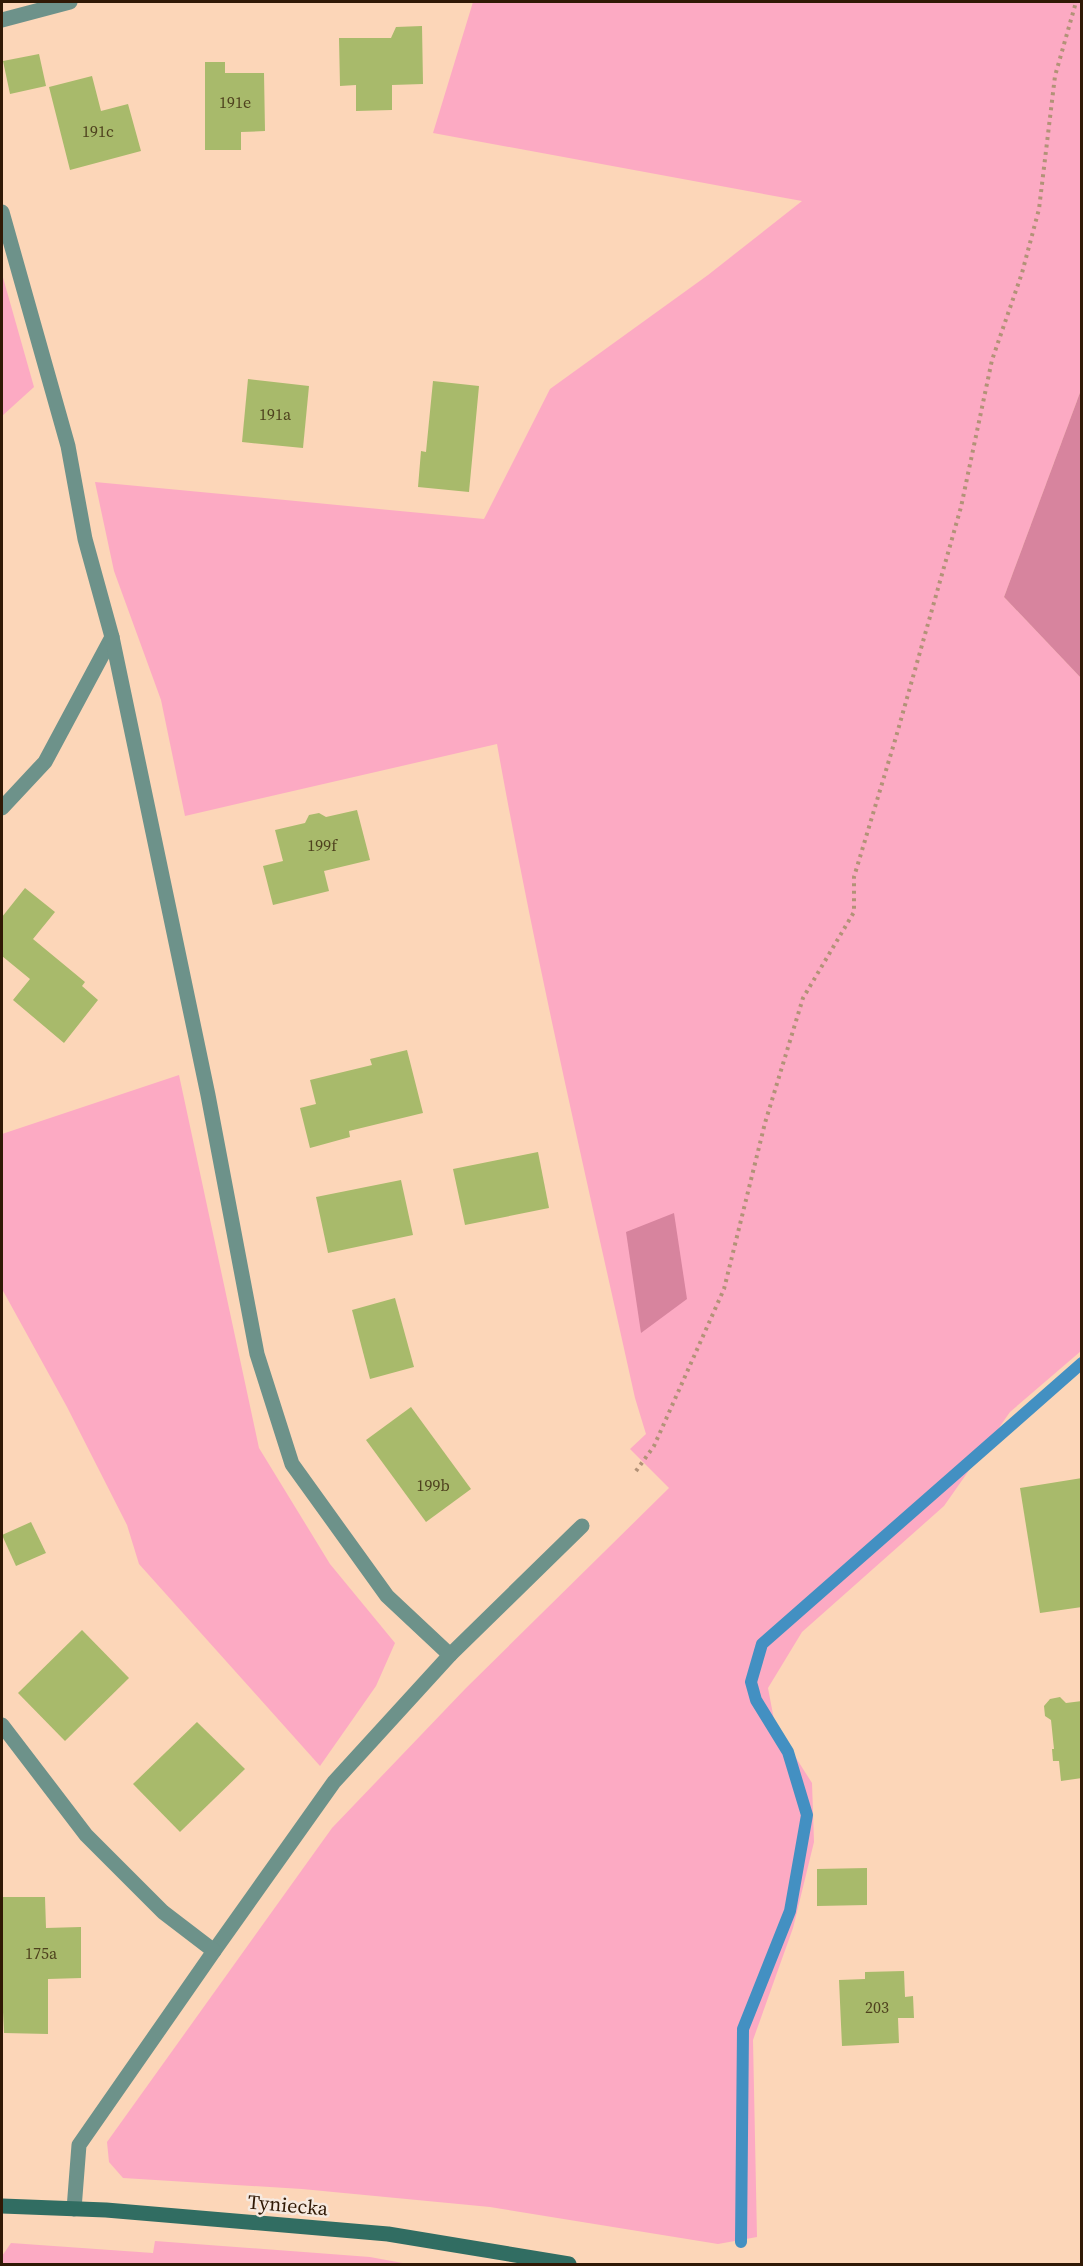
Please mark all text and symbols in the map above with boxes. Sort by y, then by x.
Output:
house number: 191e [219,91,251,113]
house number: 191c [82,120,114,142]
house number: 191a [259,403,292,425]
house number: 199f [307,834,338,856]
house number: 199b [416,1474,450,1496]
house number: 175a [25,1942,58,1964]
house number: 203 [865,1996,889,2018]
street label: Tyniecka [247,2188,330,2223]

